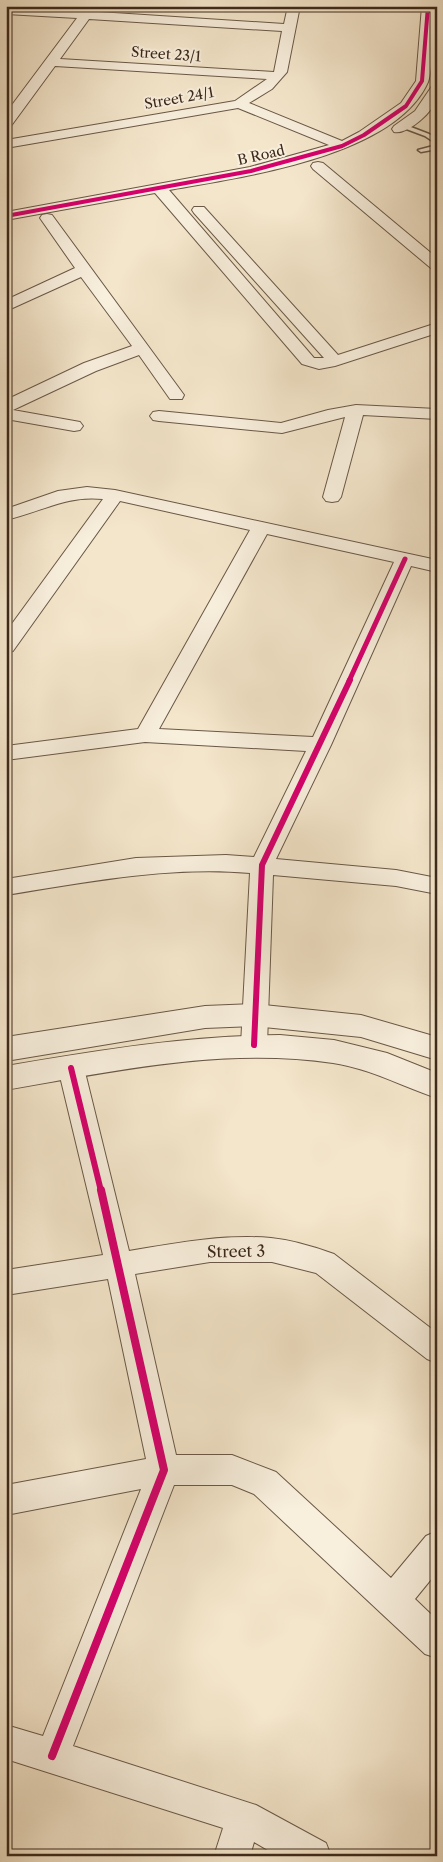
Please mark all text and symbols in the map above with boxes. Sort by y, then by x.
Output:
street label: Street 23/1 [130,43,202,65]
street label: Street 24/1 [143,83,215,113]
street label: B Road [236,141,287,169]
street label: Street 3 [207,1240,265,1262]

